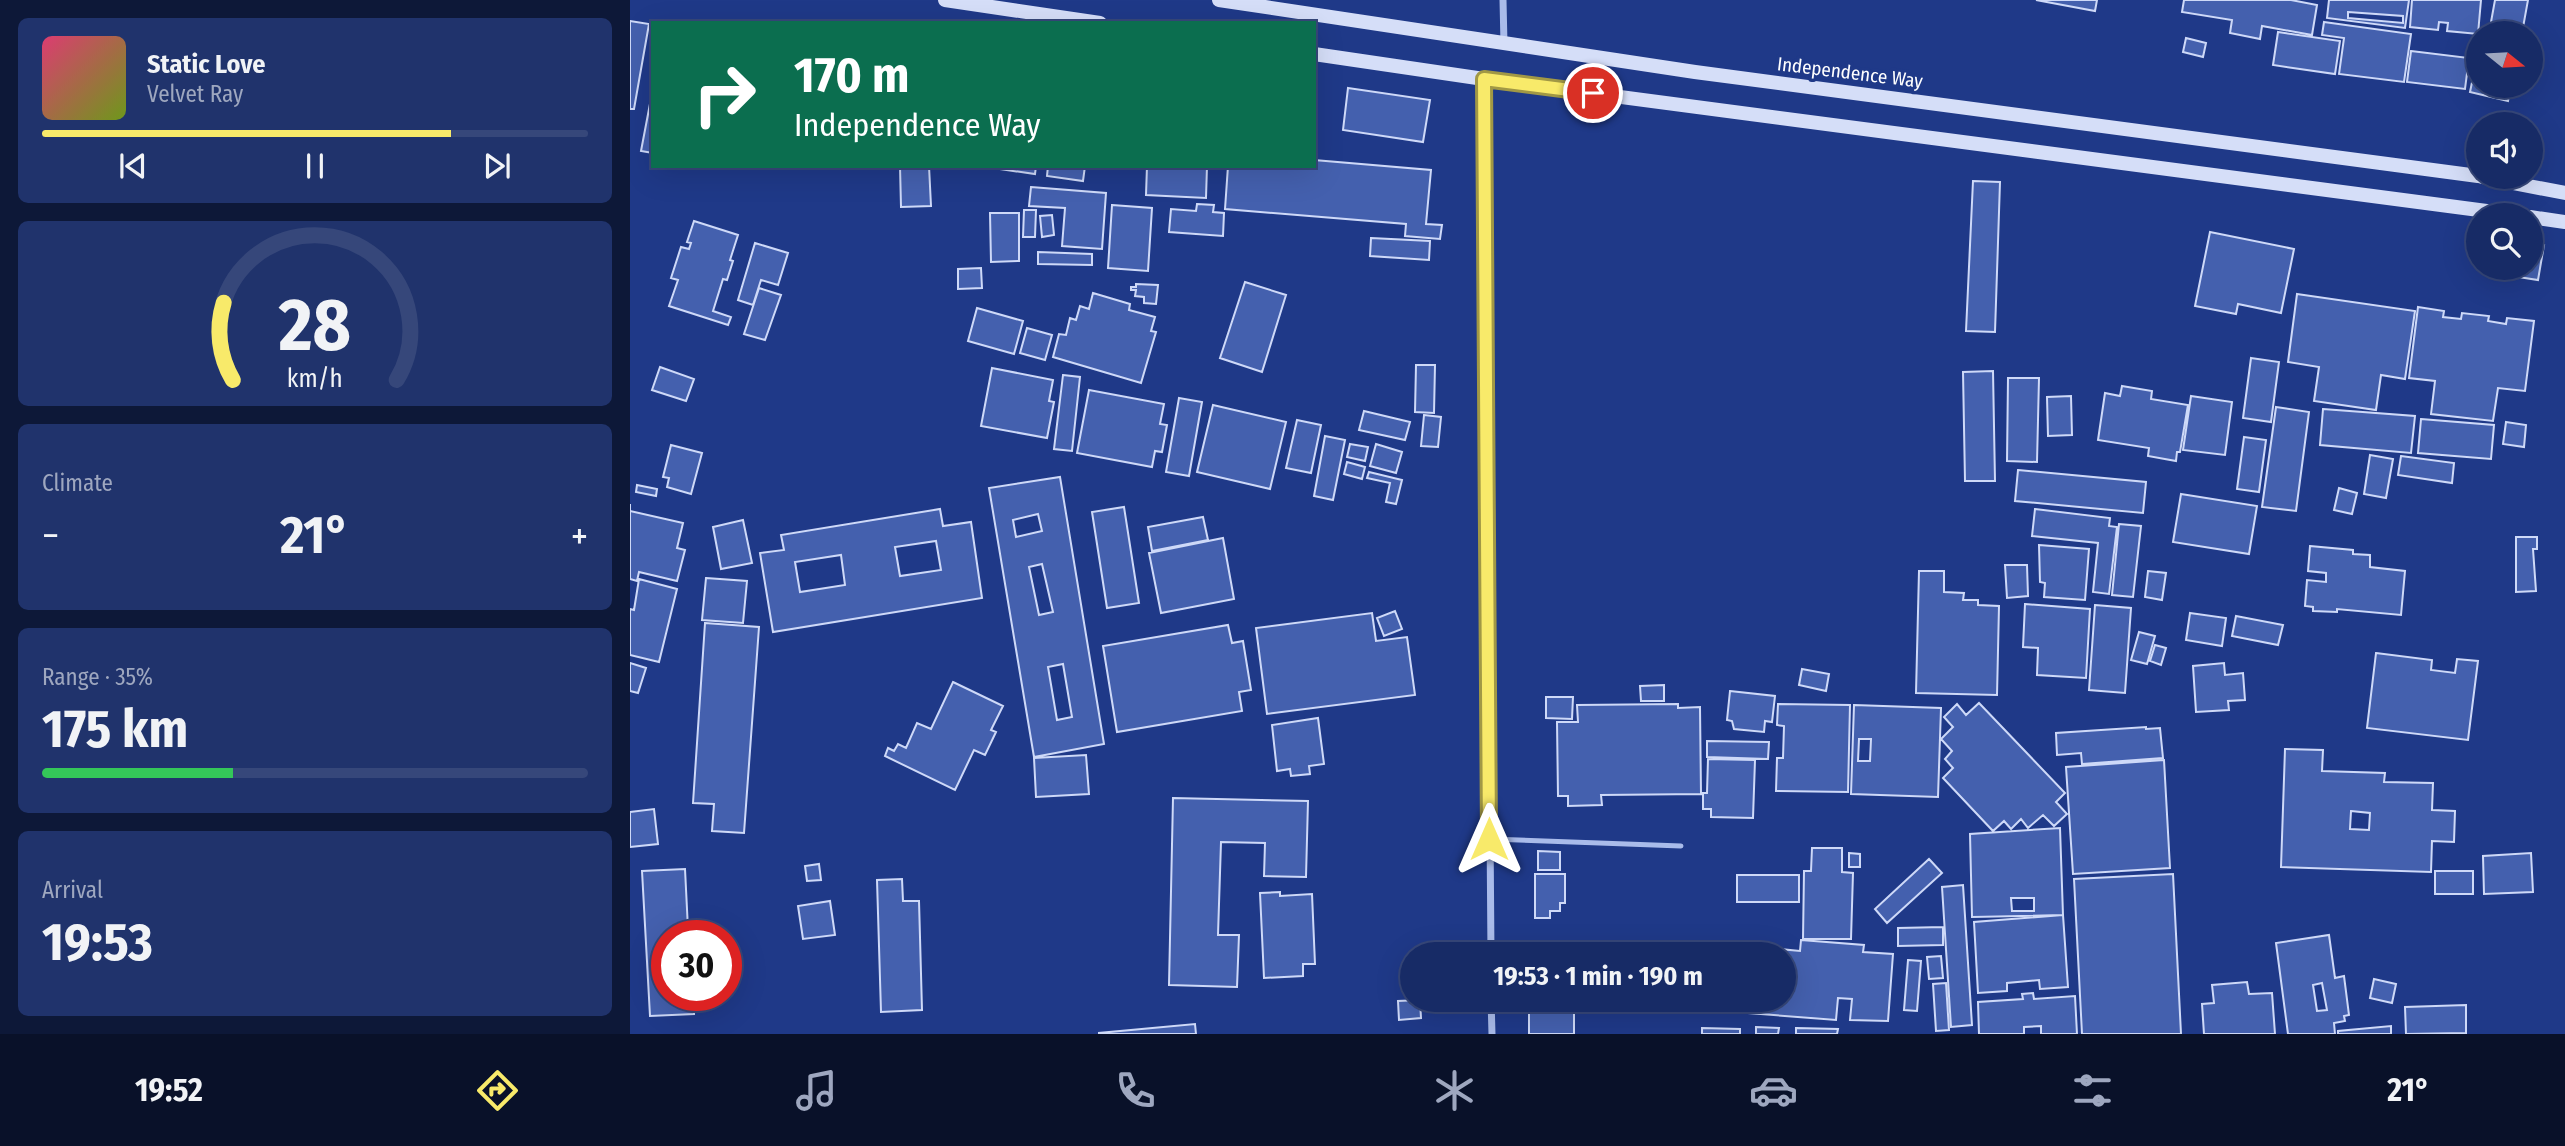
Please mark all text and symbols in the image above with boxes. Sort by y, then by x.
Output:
north arrow [2466,21,2543,98]
map controls [2466,21,2543,280]
text: 170 m [794,46,910,105]
text: Static Love [147,49,265,80]
icon: right [679,49,770,140]
street label: Independence Way [1776,52,1925,93]
pin [1563,63,1623,123]
icon: arrive [1574,74,1612,112]
text: Velvet Ray [147,80,243,108]
text: Independence Way [794,106,1041,144]
button: sound [2466,112,2543,189]
icon: previous [114,147,152,185]
icon: pause [296,147,334,185]
icon: next [478,147,516,185]
button: search [2466,203,2543,280]
text: 28 [278,282,351,369]
text: km/h [287,364,343,394]
text: Climate [42,469,113,497]
text: 21° [280,504,350,567]
text: − [42,513,59,559]
text: + [571,513,588,559]
text: Range · 35% [42,663,153,691]
text: 175 km [42,698,188,761]
position arrow [1452,802,1526,876]
text: Arrival [42,876,103,904]
text: 19:53 [42,911,153,974]
speed limit sign: 30 [651,920,742,1011]
text: 19:53 · 1 min · 190 m [1493,961,1703,992]
icon: directions [473,1066,522,1115]
icon: music [792,1066,841,1115]
icon: phone [1111,1066,1160,1115]
icon: climate [1430,1066,1479,1115]
icon: car [1749,1066,1798,1115]
icon: filters [2068,1066,2117,1115]
text: 19:52 [135,1071,203,1109]
text: 21° [2387,1071,2430,1109]

